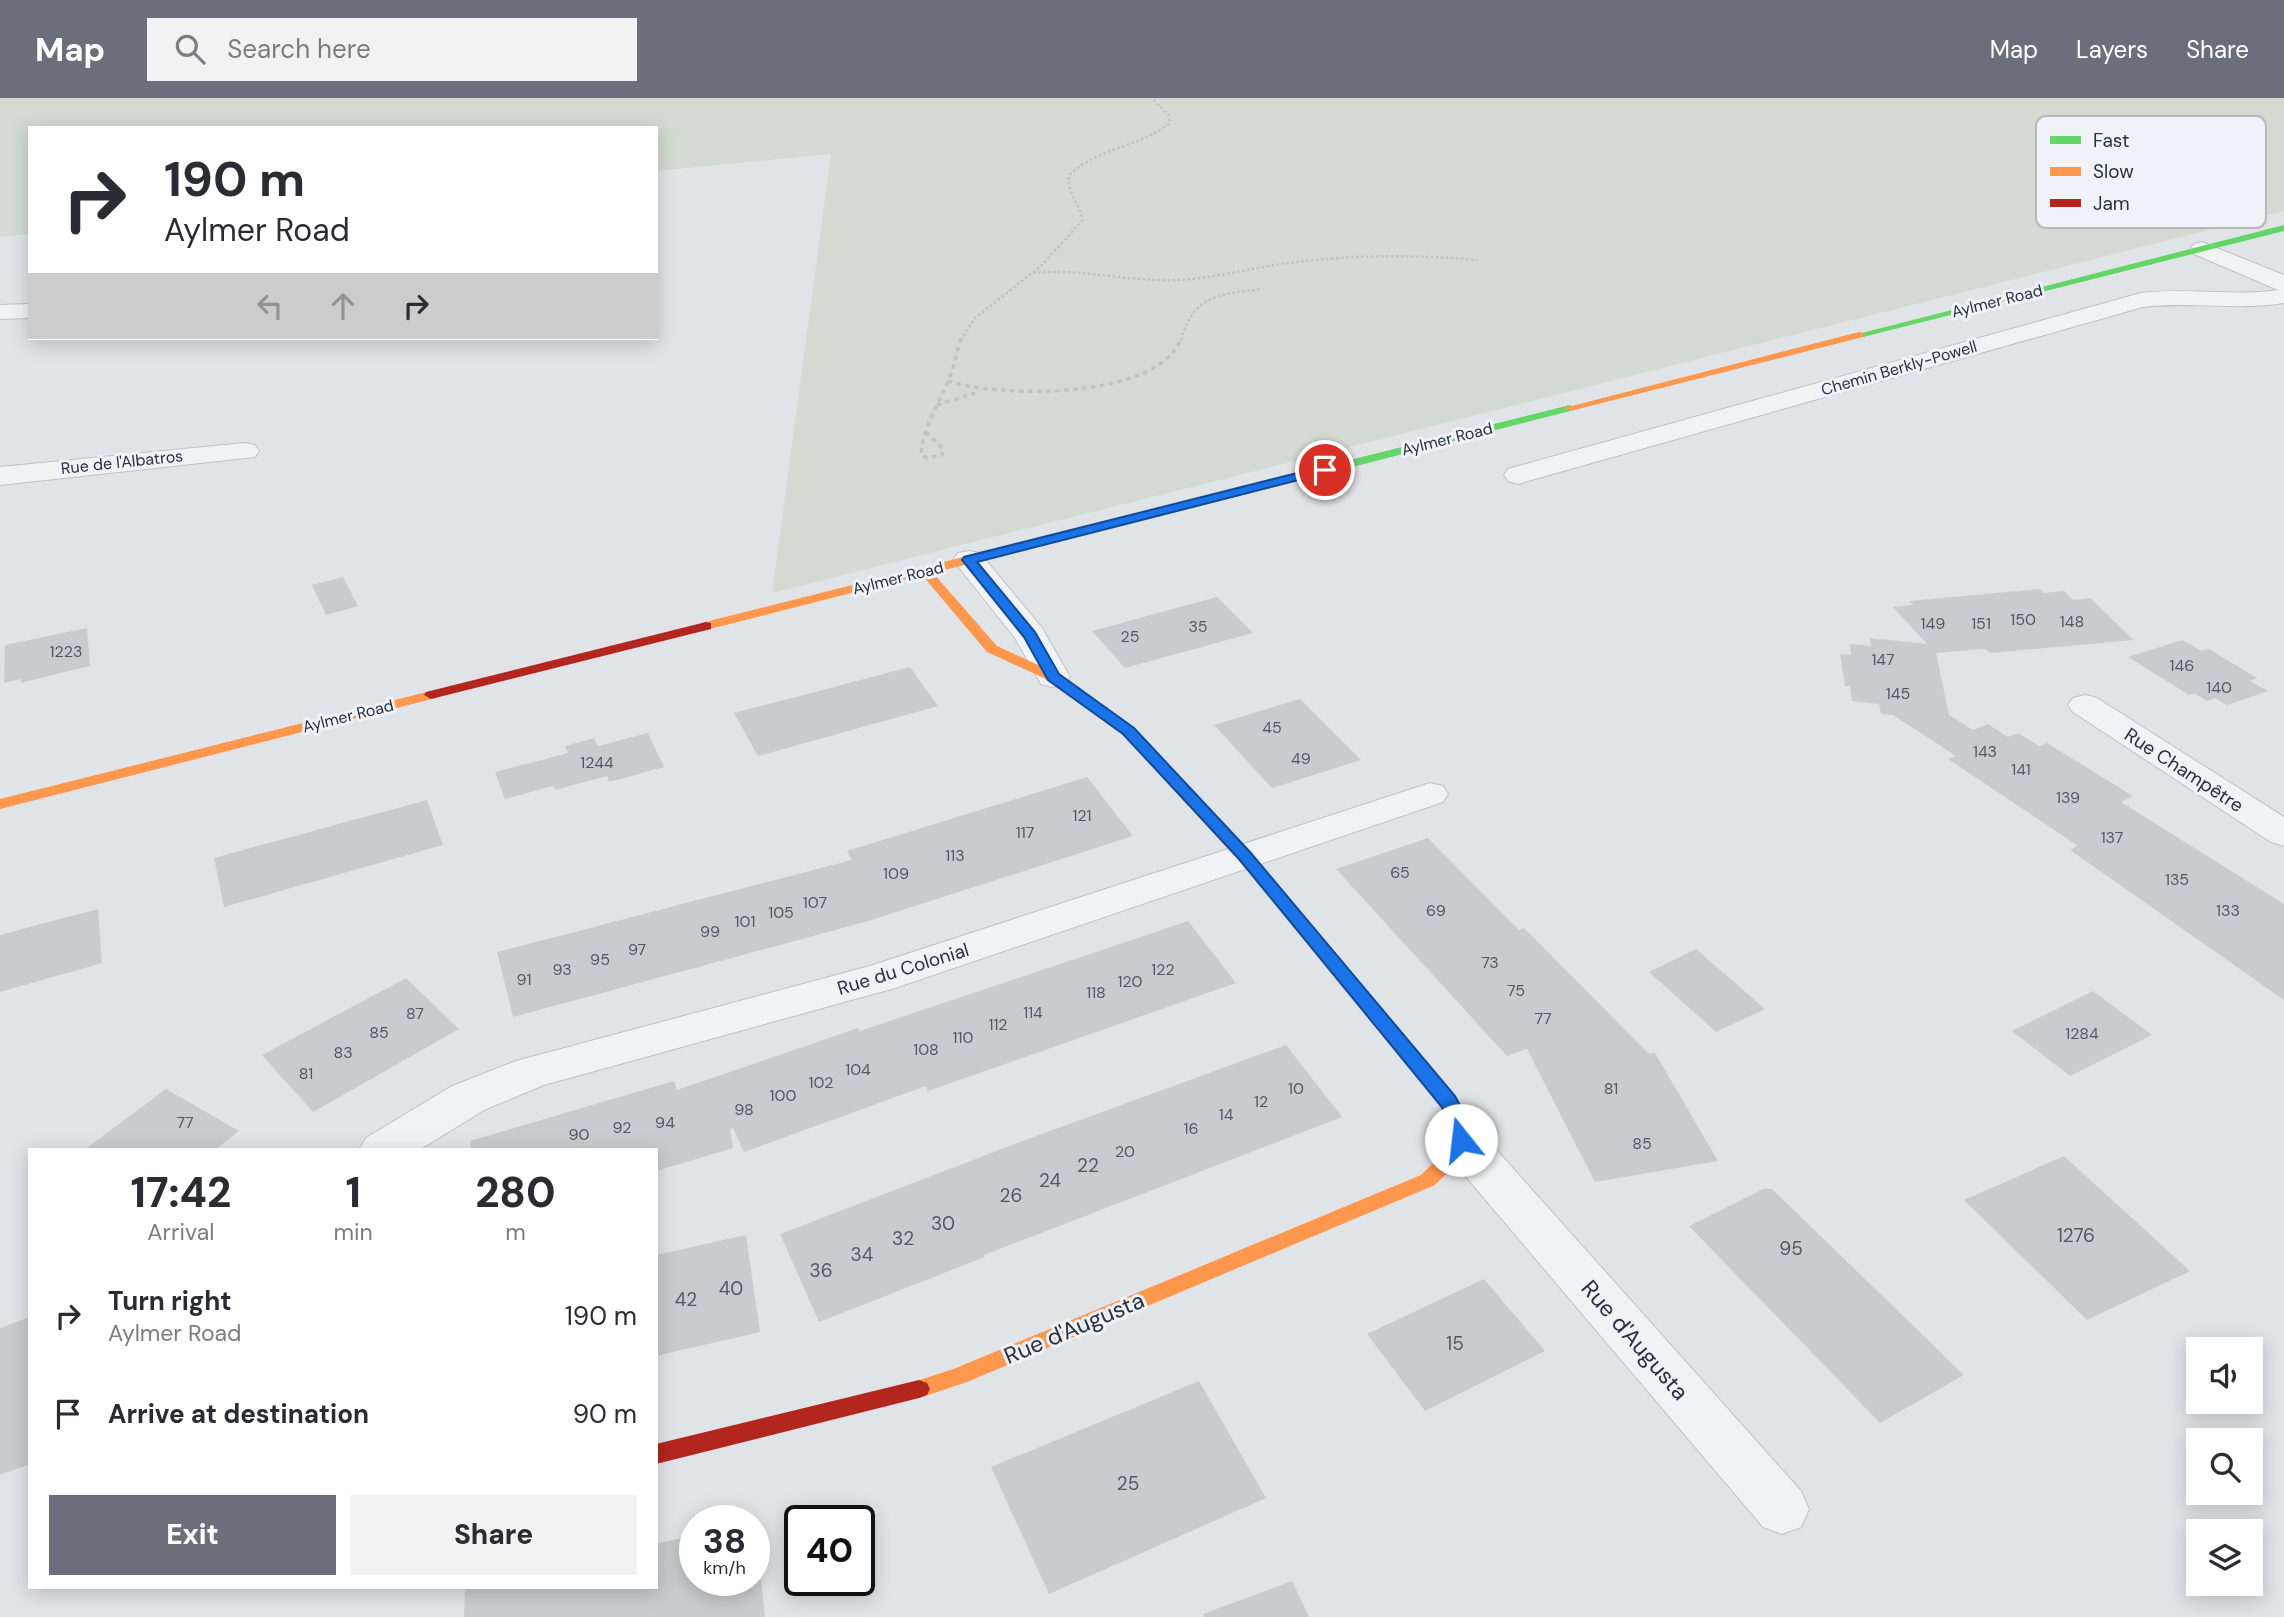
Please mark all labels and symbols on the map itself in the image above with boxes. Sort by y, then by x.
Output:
legend [2036,116,2266,228]
text: Fast [2093,128,2129,153]
text: Slow [2093,159,2134,184]
text: Jam [2093,191,2130,216]
street label: Aylmer Road [1949,280,2045,322]
street label: Chemin Berkly-Powell [1819,336,1979,400]
street label: Aylmer Road [1399,418,1495,460]
pin [1295,440,1355,500]
street label: Rue de l'Albatros [60,445,184,479]
street label: Aylmer Road [850,557,946,599]
house number: 150 [2010,609,2036,630]
house number: 148 [2060,611,2084,632]
house number: 149 [1921,613,1945,634]
house number: 151 [1971,613,1991,634]
house number: 35 [1188,616,1208,637]
house number: 25 [1121,626,1139,647]
house number: 1223 [50,641,82,662]
house number: 147 [1871,649,1895,670]
house number: 146 [2170,655,2194,676]
house number: 140 [2206,677,2232,698]
house number: 145 [1886,683,1910,704]
street label: Aylmer Road [300,695,396,737]
house number: 45 [1262,717,1282,738]
street label: Rue Champêtre [2120,722,2248,818]
house number: 143 [1973,741,1997,762]
house number: 49 [1291,748,1311,769]
house number: 1244 [580,752,614,773]
house number: 141 [2011,759,2031,780]
house number: 139 [2056,787,2080,808]
house number: 121 [1072,805,1092,826]
house number: 117 [1016,822,1034,843]
house number: 137 [2101,827,2123,848]
house number: 113 [945,845,965,866]
house number: 65 [1390,862,1410,883]
house number: 109 [883,863,909,884]
house number: 135 [2165,869,2189,890]
house number: 107 [803,892,827,913]
house number: 69 [1426,900,1446,921]
house number: 133 [2216,900,2240,921]
house number: 105 [768,902,794,923]
house number: 101 [735,911,755,932]
house number: 99 [700,921,720,942]
street label: Rue du Colonial [834,937,972,1001]
house number: 97 [628,939,646,960]
house number: 95 [590,949,610,970]
house number: 73 [1481,952,1499,973]
house number: 93 [552,959,572,980]
house number: 122 [1151,959,1175,980]
house number: 91 [517,969,531,990]
house number: 120 [1118,971,1143,992]
house number: 75 [1507,980,1525,1001]
house number: 118 [1086,982,1106,1003]
house number: 114 [1023,1002,1043,1023]
house number: 87 [406,1003,424,1024]
house number: 77 [1534,1008,1552,1029]
house number: 112 [988,1014,1008,1035]
house number: 85 [369,1022,389,1043]
house number: 1284 [2065,1023,2099,1044]
house number: 110 [953,1027,974,1048]
house number: 108 [913,1039,939,1060]
house number: 83 [333,1042,353,1063]
house number: 104 [845,1059,871,1080]
house number: 81 [299,1063,313,1084]
house number: 102 [809,1072,834,1093]
house number: 10 [1288,1078,1304,1099]
house number: 81 [1604,1078,1618,1099]
house number: 100 [770,1085,796,1106]
house number: 12 [1254,1091,1268,1112]
house number: 98 [734,1099,754,1120]
position arrow [1424,1103,1498,1177]
house number: 14 [1219,1104,1234,1125]
house number: 77 [176,1112,194,1133]
house number: 94 [655,1112,675,1133]
house number: 92 [613,1117,632,1138]
house number: 16 [1183,1118,1199,1139]
house number: 90 [569,1124,590,1145]
house number: 85 [1632,1133,1652,1154]
house number: 20 [1115,1141,1135,1162]
house number: 22 [1077,1153,1099,1178]
house number: 24 [1039,1168,1061,1193]
house number: 26 [1000,1183,1022,1208]
house number: 30 [931,1211,955,1236]
house number: 1276 [2057,1223,2095,1248]
house number: 32 [892,1226,914,1251]
house number: 95 [1779,1236,1803,1261]
house number: 34 [851,1242,873,1267]
house number: 36 [809,1258,833,1283]
street label: Rue d'Augusta [1575,1274,1695,1406]
house number: 40 [719,1276,743,1301]
street label: Rue d'Augusta [999,1285,1149,1371]
house number: 42 [675,1287,697,1312]
house number: 15 [1446,1331,1464,1356]
house number: 25 [1117,1471,1139,1496]
speed limit sign: 40 [784,1505,875,1596]

